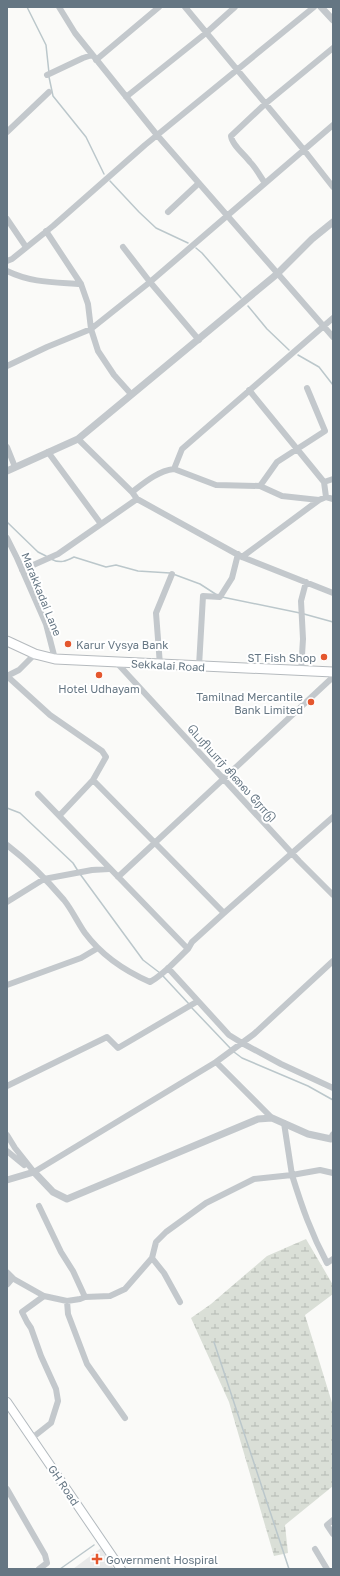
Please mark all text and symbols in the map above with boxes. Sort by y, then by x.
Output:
street label: Marakkadai Lane [19,550,65,638]
place label: Karur Vysya Bank [76,638,168,651]
marker: Karur Vysya Bank [63,639,73,649]
place label: ST Fish Shop [247,651,316,664]
marker: ST Fish Shop [319,652,329,662]
street label: Sekkalai Road [131,657,205,673]
marker: Hotel Udhayam [94,670,104,680]
place label: Hotel Udhayam [58,682,140,695]
place label: Tamilnad Mercantile Bank Limited [196,690,303,716]
marker: Tamilnad Mercantile Bank Limited [306,697,316,707]
street label: பெரியார் சிலை ரோடு [184,722,279,825]
street label: GH Road [46,1462,82,1508]
marker: Government Hospiral [91,1553,103,1565]
place label: Government Hospiral [106,1553,218,1566]

